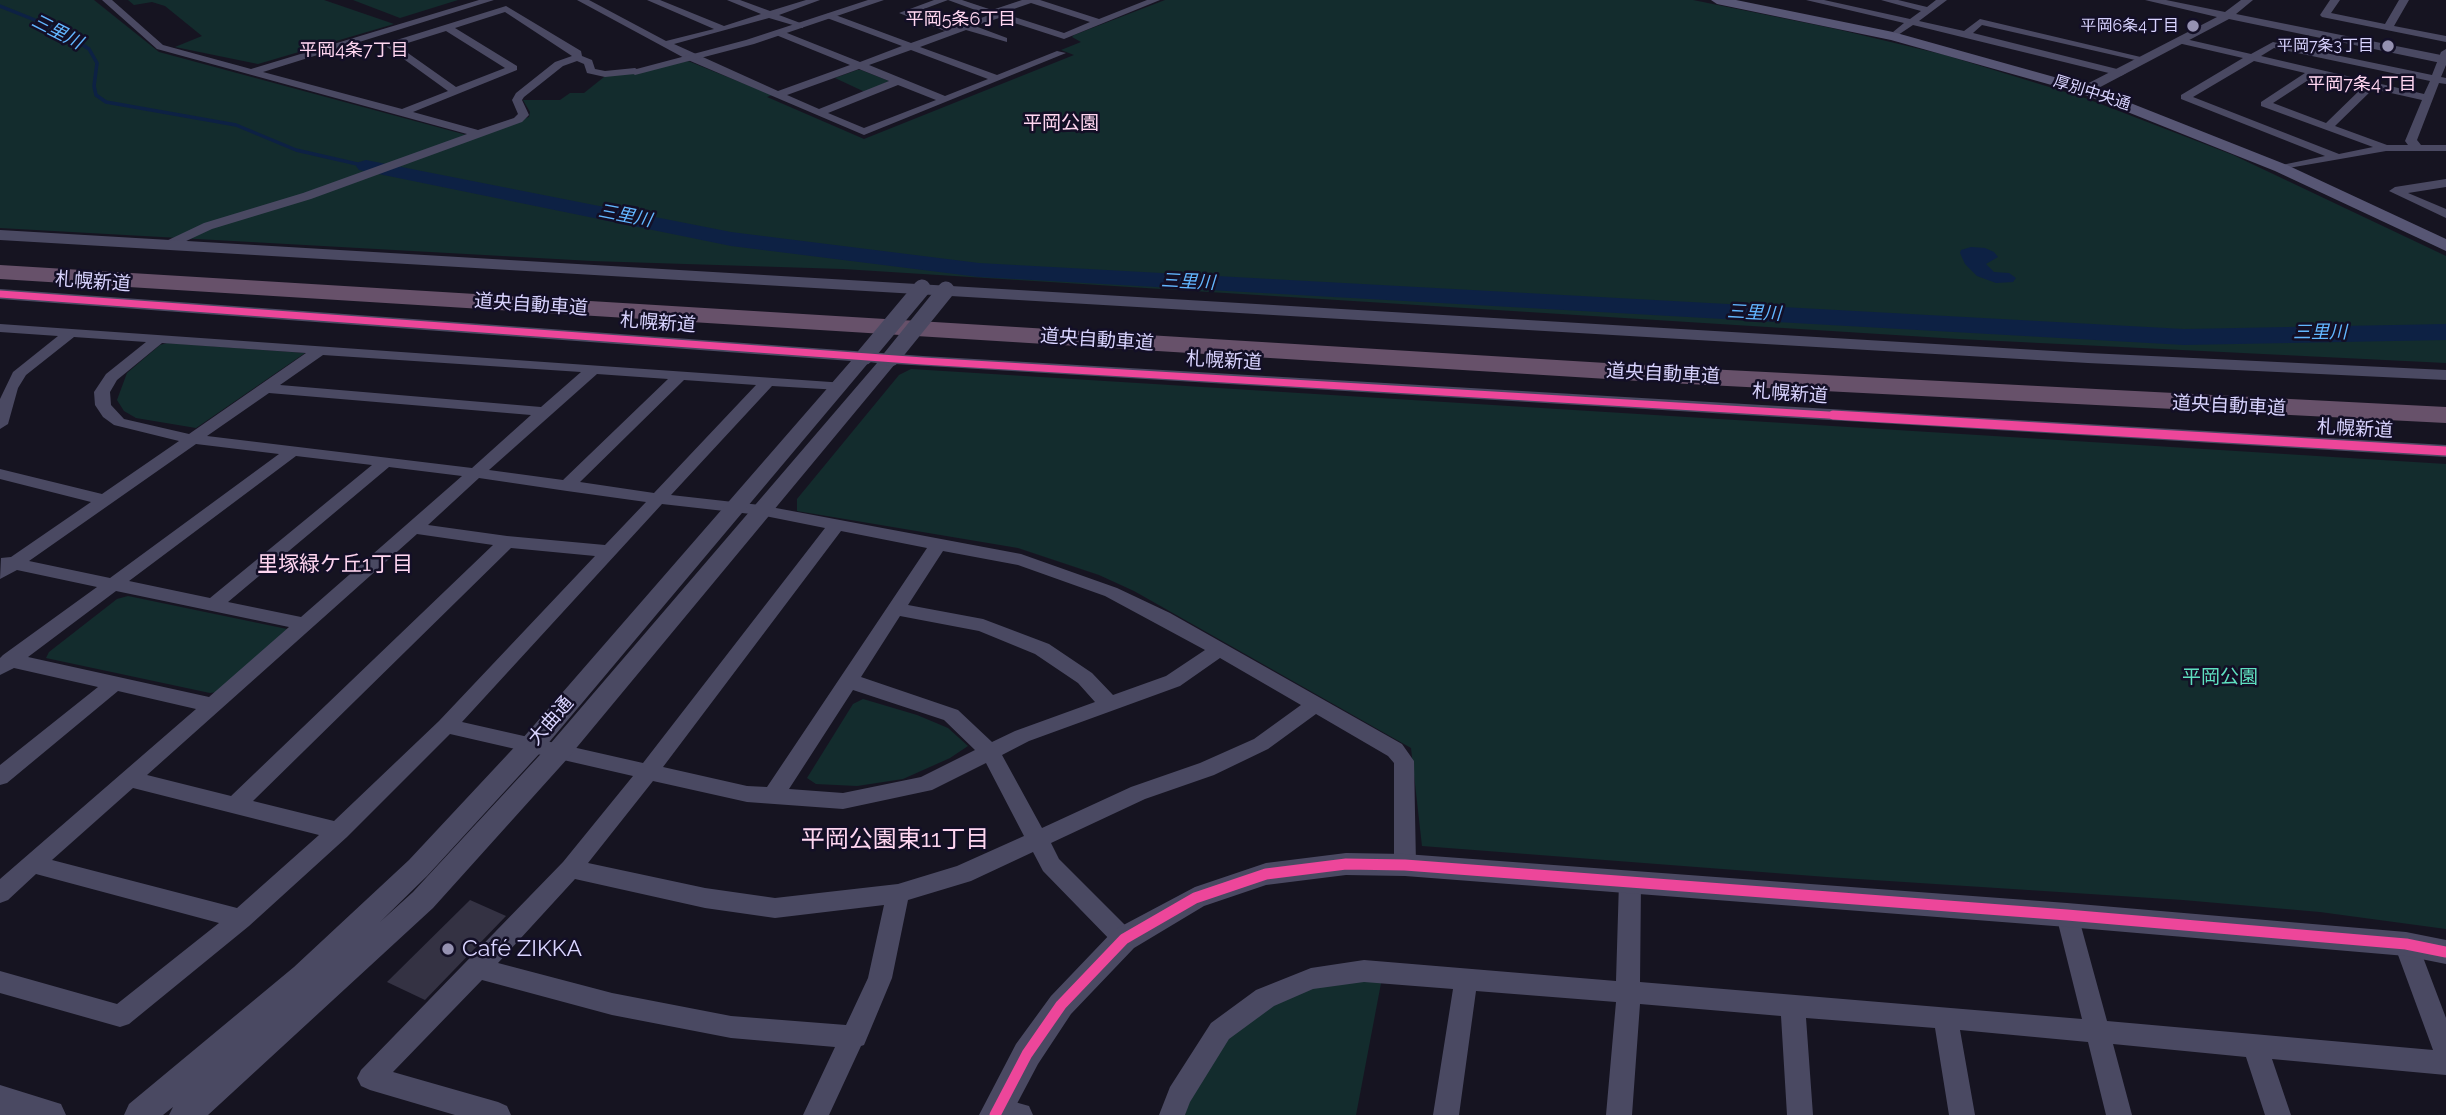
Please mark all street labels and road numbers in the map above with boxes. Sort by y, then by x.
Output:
street label: 厚別中央通 [2051,72,2133,114]
street label: 札幌新道 [54,268,132,296]
street label: 道央自動車道 [473,290,589,320]
street label: 札幌新道 [619,309,697,337]
street label: 道央自動車道 [1039,325,1155,355]
street label: 札幌新道 [1185,348,1263,374]
street label: 道央自動車道 [1605,360,1721,388]
street label: 札幌新道 [1751,380,1829,408]
street label: 道央自動車道 [2171,392,2287,420]
street label: 札幌新道 [2316,416,2394,442]
street label: 大曲通 [524,692,578,750]

